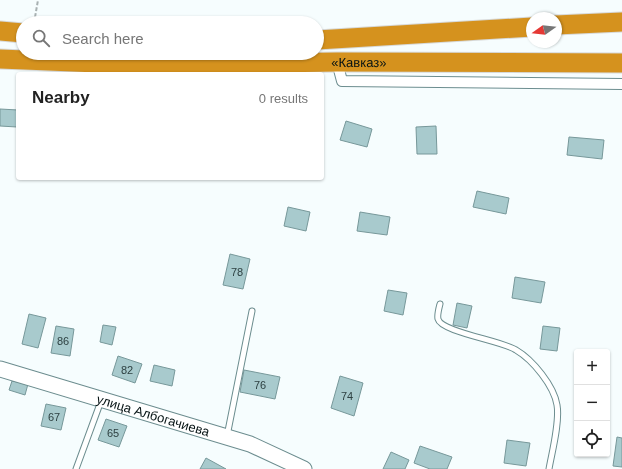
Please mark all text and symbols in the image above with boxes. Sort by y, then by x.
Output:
north arrow [526,12,562,48]
search box [16,16,324,60]
icon: search [30,27,52,49]
text: Search here [62,30,144,47]
street label: «Кавказ» [331,54,386,70]
text: Nearby [32,88,90,107]
text: 0 results [259,91,308,106]
house number: 78 [231,266,243,278]
house number: 86 [57,335,69,347]
map controls [574,349,610,457]
button: + [574,349,610,385]
house number: 82 [121,364,133,376]
house number: 76 [254,379,266,391]
button: − [574,385,610,421]
house number: 74 [341,390,353,402]
street label: улица Албогачиева [95,391,212,439]
house number: 67 [48,411,60,423]
button: locate [574,421,610,457]
house number: 65 [107,427,119,439]

